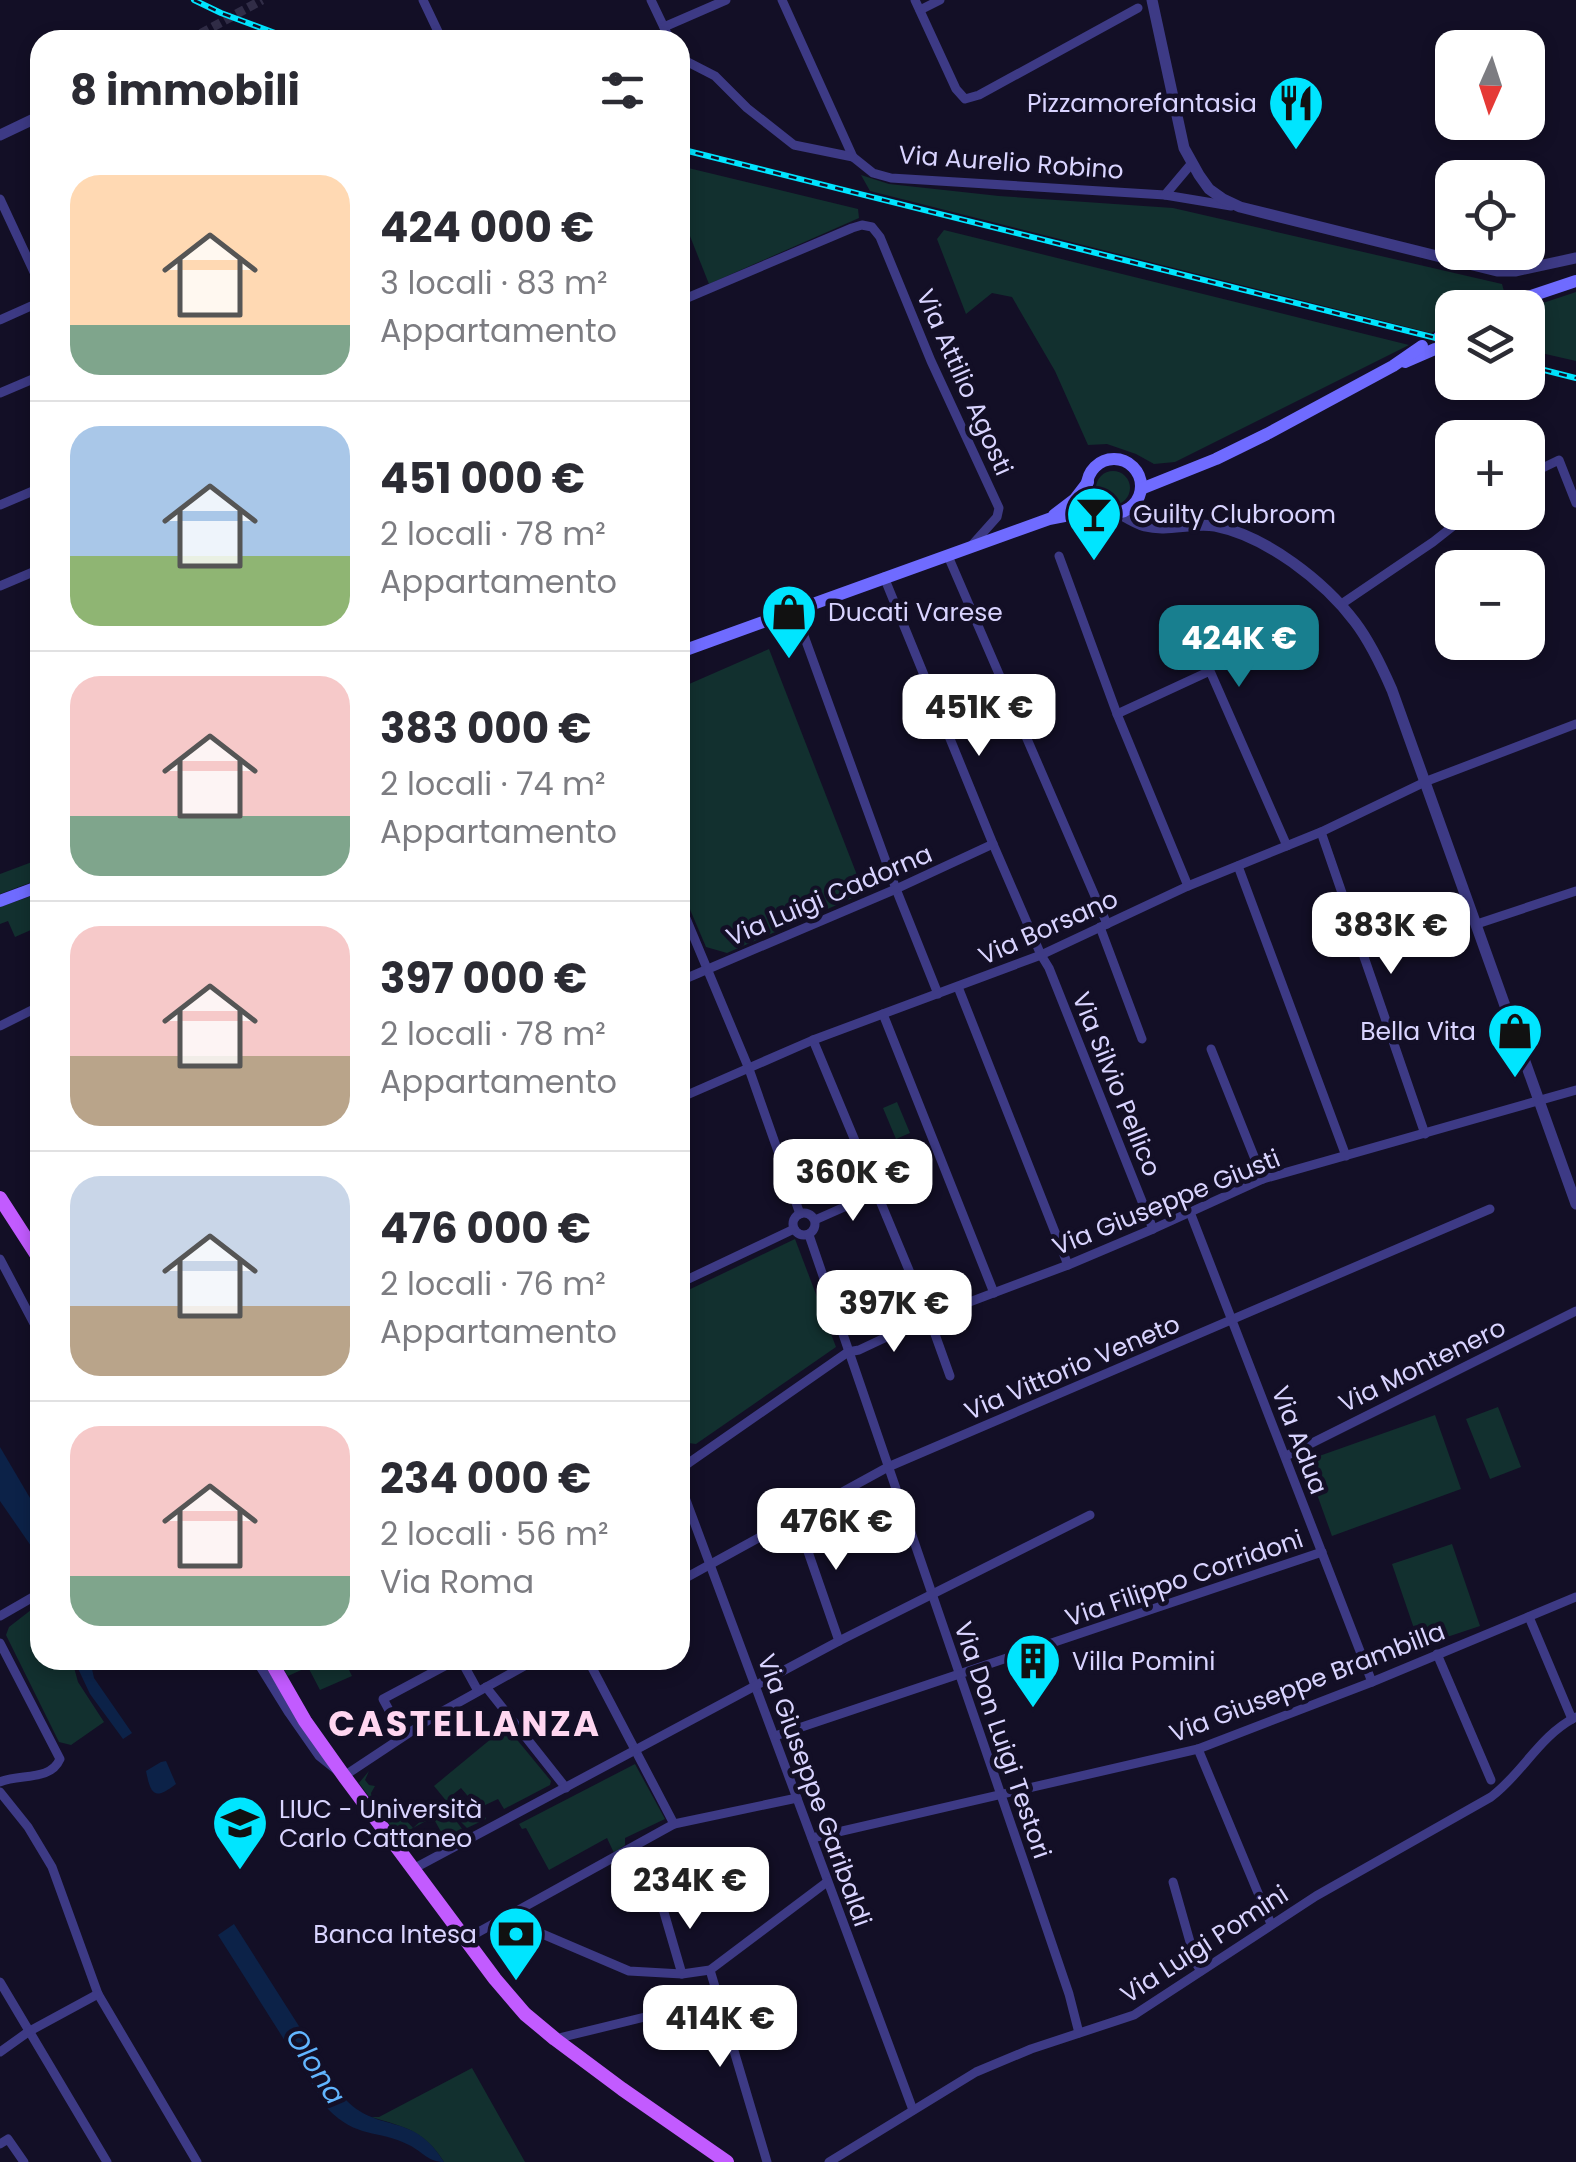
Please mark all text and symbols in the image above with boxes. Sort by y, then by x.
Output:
north arrow [1435,30,1545,140]
map controls [1435,30,1545,660]
text: 8 immobili [70,61,300,120]
icon: filters [595,63,650,118]
restaurant icon: Pizzamorefantasia [1266,73,1326,152]
place label: Pizzamorefantasia [1027,86,1257,121]
street label: Via Aurelio Robino [897,137,1125,188]
button: locate [1435,160,1545,270]
text: 424 000 € [380,198,594,257]
icon: home [150,215,270,335]
text: 3 locali · 83 m² [380,260,608,305]
street label: Via Attilio Agosti [908,283,1021,481]
button: layers [1435,290,1545,400]
text: Appartamento [380,308,617,353]
button: + [1435,420,1545,530]
text: 451 000 € [380,449,585,508]
icon: home [150,466,270,586]
bar icon: Guilty Clubroom [1064,484,1124,563]
place label: Guilty Clubroom [1133,497,1336,532]
text: 2 locali · 78 m² [380,511,606,556]
button: − [1435,550,1545,660]
text: Appartamento [380,559,617,604]
shop icon: Ducati Varese [759,582,819,661]
place label: Ducati Varese [828,595,1003,630]
pin: 424K € [1158,605,1320,690]
text: 424K € [1181,615,1297,660]
pin: 451K € [898,674,1060,759]
text: 451K € [924,684,1034,729]
text: 383 000 € [380,699,591,758]
icon: home [150,716,270,836]
text: 2 locali · 74 m² [380,761,606,806]
text: Appartamento [380,809,617,854]
street label: Via Luigi Cadorna [721,836,938,955]
street label: Via Borsano [973,881,1123,974]
pin: 383K € [1310,892,1472,977]
text: 383K € [1334,902,1448,947]
text: 397 000 € [380,949,587,1008]
icon: home [150,966,270,1086]
street label: Via Silvio Pellico [1064,987,1169,1182]
shop icon: Bella Vita [1485,1001,1545,1080]
text: 2 locali · 78 m² [380,1011,606,1056]
place label: Bella Vita [1360,1014,1476,1049]
text: Appartamento [380,1059,617,1104]
pin: 360K € [772,1139,934,1224]
street label: Via Giuseppe Giusti [1047,1141,1285,1264]
text: 360K € [795,1149,911,1194]
text: 476 000 € [380,1199,591,1258]
icon: home [150,1216,270,1336]
text: 2 locali · 76 m² [380,1261,606,1306]
pin: 397K € [813,1270,975,1355]
text: 397K € [839,1280,949,1325]
street label: Via Vittorio Veneto [959,1306,1185,1429]
text: Appartamento [380,1309,617,1354]
street label: Via Montenero [1333,1310,1511,1421]
street label: Via Adua [1263,1381,1336,1499]
text: 234 000 € [380,1449,591,1508]
icon: home [150,1466,270,1586]
pin: 476K € [755,1488,917,1573]
text: 476K € [779,1498,893,1543]
text: 2 locali · 56 m² [380,1511,608,1556]
street label: Via Filippo Corridoni [1061,1521,1308,1636]
text: Via Roma [380,1559,534,1604]
street label: Via Giuseppe Brambilla [1164,1614,1450,1751]
street label: Via Don Luigi Testori [946,1617,1059,1863]
building icon: Villa Pomini [1003,1631,1063,1710]
place label: Villa Pomini [1072,1644,1215,1679]
street label: Via Giuseppe Garibaldi [749,1649,880,1931]
district label: CASTELLANZA [328,1699,602,1748]
place label: LIUC - Università Carlo Cattaneo [279,1792,482,1856]
school or university icon: LIUC - Università Carlo Cattaneo [210,1793,270,1872]
pin: 234K € [609,1847,771,1932]
text: 234K € [633,1857,747,1902]
street label: Via Luigi Pomini [1113,1877,1295,2012]
bank icon: Banca Intesa [486,1904,546,1983]
place label: Banca Intesa [313,1917,477,1952]
pin: 414K € [639,1985,801,2070]
text: 414K € [665,1995,775,2040]
water label: Olona [276,2021,355,2112]

